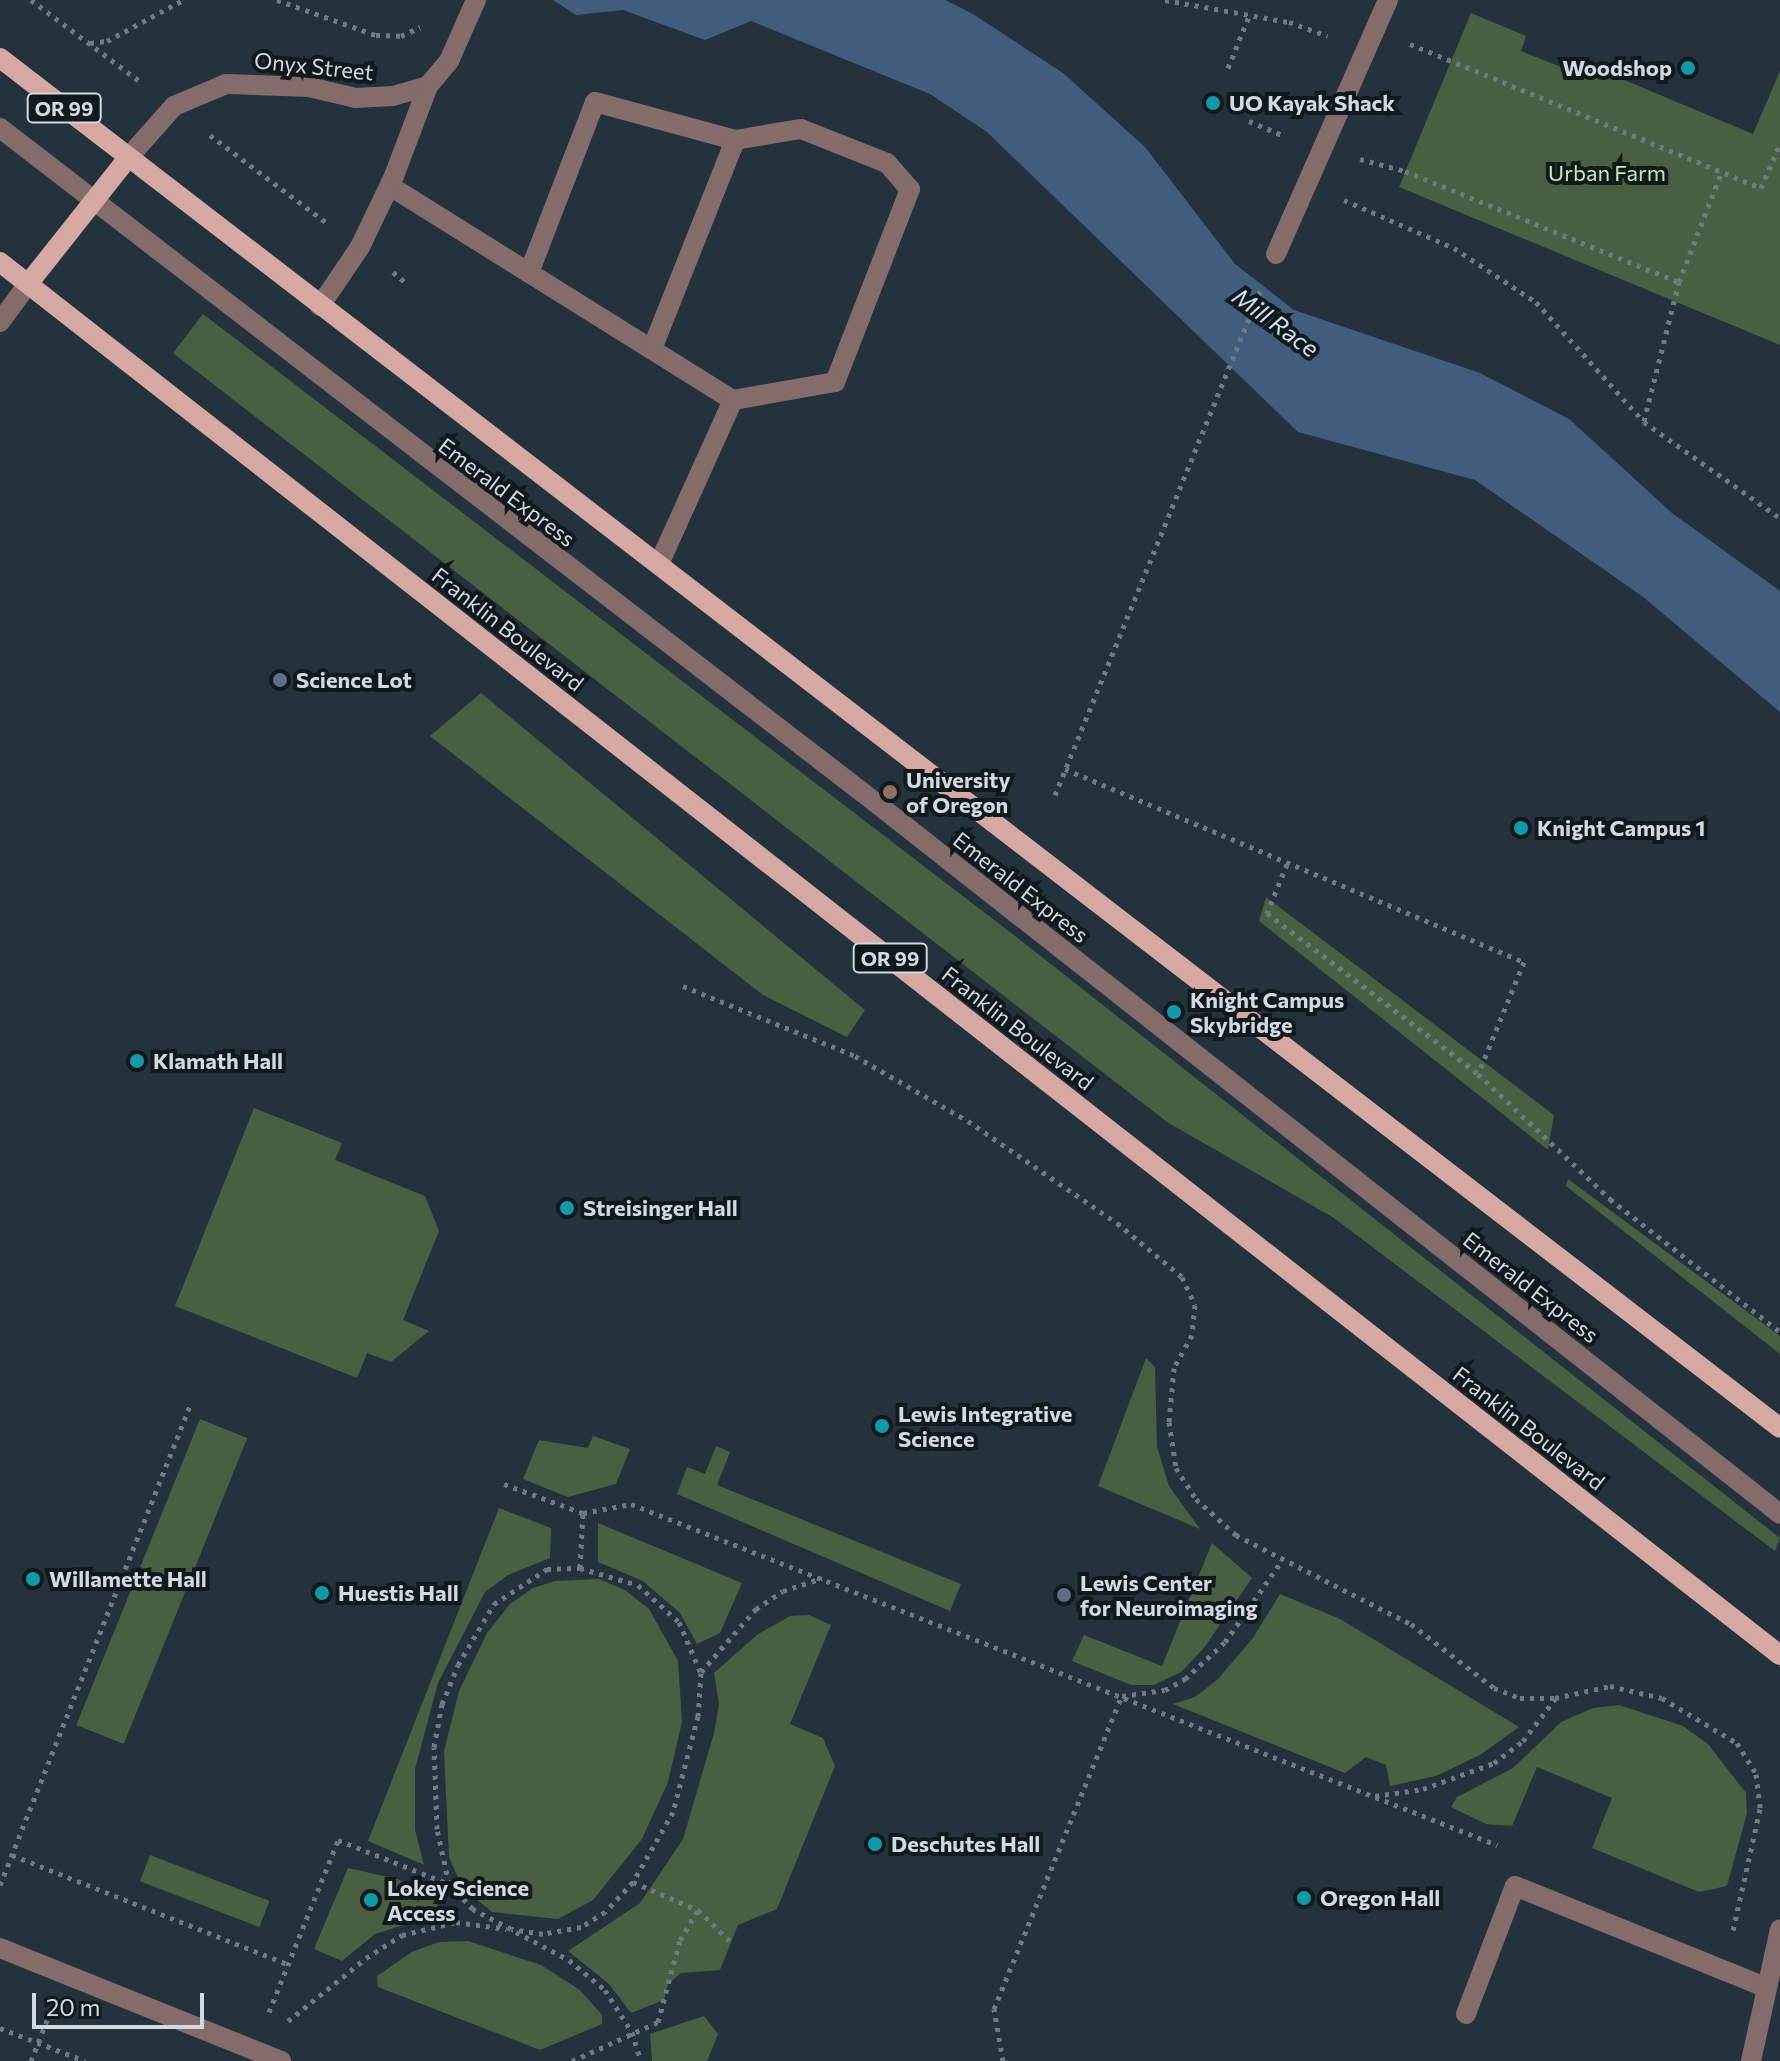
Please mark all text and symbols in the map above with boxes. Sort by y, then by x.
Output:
street label: Onyx Street [253,47,375,85]
place label: Woodshop [1562,55,1672,81]
marker: Woodshop [1679,59,1697,77]
place label: UO Kayak Shack [1229,90,1395,116]
road number: OR 99 [26,92,102,124]
marker: UO Kayak Shack [1204,94,1222,112]
park label: Urban Farm [1548,160,1666,186]
water label: Mill Race [1227,281,1325,363]
street label: Emerald Express [433,432,581,552]
street label: Franklin Boulevard [427,562,589,696]
place label: Science Lot [296,667,412,693]
marker: Science Lot [271,671,289,689]
place label: University of Oregon [906,766,1010,818]
marker: University of Oregon [881,783,899,801]
place label: Knight Campus 1 [1537,815,1705,841]
marker: Knight Campus 1 [1512,819,1530,837]
street label: Emerald Express [948,826,1094,948]
road number: OR 99 [852,942,928,974]
street label: Franklin Boulevard [937,961,1099,1095]
place label: Knight Campus Skybridge [1190,986,1344,1038]
marker: Knight Campus Skybridge [1165,1003,1183,1021]
place label: Klamath Hall [153,1048,283,1074]
marker: Klamath Hall [128,1052,146,1070]
place label: Streisinger Hall [583,1195,738,1221]
marker: Streisinger Hall [558,1199,576,1217]
street label: Emerald Express [1458,1226,1604,1348]
street label: Franklin Boulevard [1448,1361,1610,1495]
place label: Lewis Integrative Science [898,1400,1072,1452]
marker: Lewis Integrative Science [873,1417,891,1435]
place label: Willamette Hall [49,1566,207,1592]
place label: Lewis Center for Neuroimaging [1080,1569,1258,1620]
marker: Willamette Hall [24,1570,42,1588]
place label: Huestis Hall [338,1580,459,1606]
marker: Huestis Hall [313,1584,331,1602]
marker: Lewis Center for Neuroimaging [1055,1586,1073,1604]
place label: Deschutes Hall [891,1831,1040,1857]
marker: Deschutes Hall [866,1835,884,1853]
place label: Lokey Science Access [387,1874,529,1926]
place label: Oregon Hall [1320,1885,1440,1911]
marker: Oregon Hall [1295,1889,1313,1907]
marker: Lokey Science Access [362,1891,380,1909]
scale bar [36,1977,208,2027]
text: 20 m [46,1992,100,2021]

